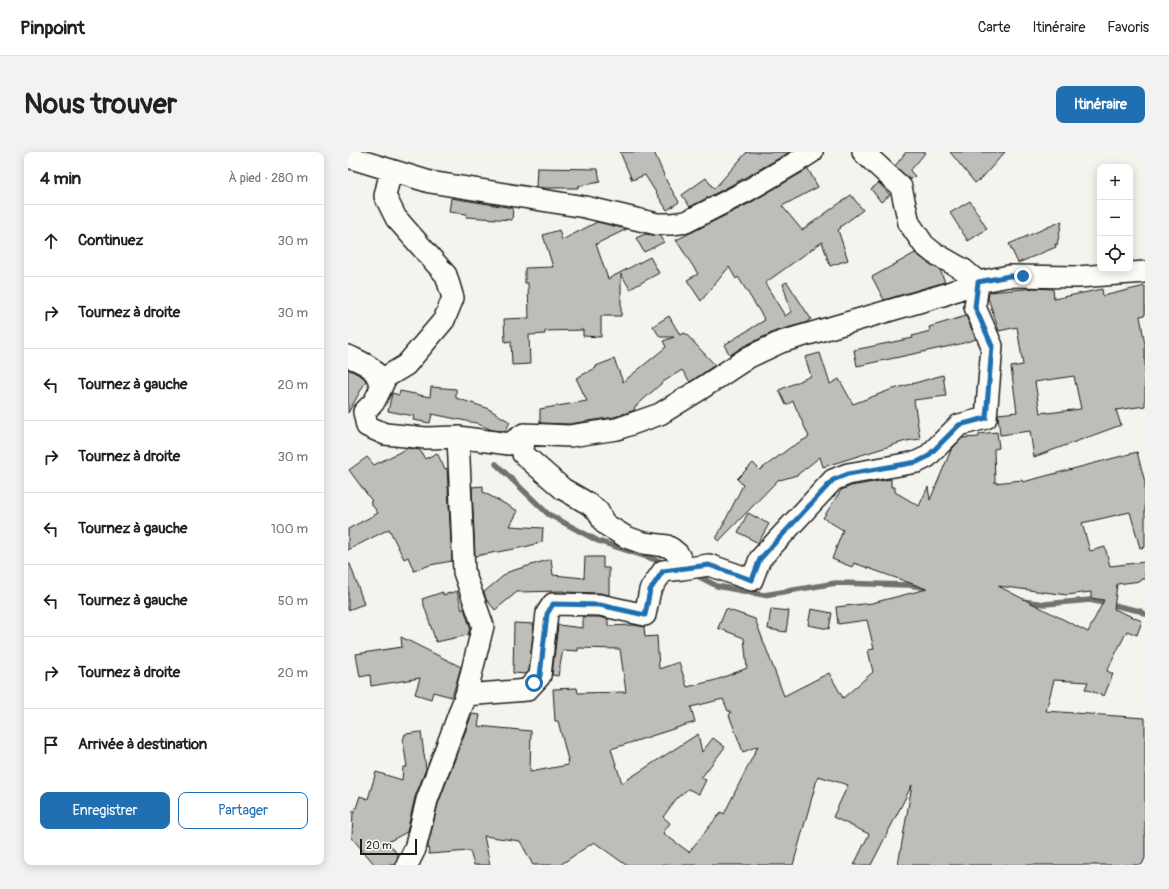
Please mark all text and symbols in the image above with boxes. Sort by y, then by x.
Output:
text: Pinpoint [20,16,85,40]
text: Carte [978,19,1010,36]
text: Itinéraire [1032,19,1085,36]
text: Favoris [1107,19,1149,36]
button: Itinéraire [1056,86,1145,123]
text: Nous trouver [24,87,177,122]
map controls [1097,164,1133,272]
button: + [1097,164,1133,200]
text: 4 min [40,168,81,189]
text: À pied · 280 m [228,170,308,186]
button: − [1097,200,1133,236]
icon: ahead [40,230,62,252]
text: Continuez [78,231,143,250]
text: 30 m [278,233,308,249]
button: locate [1097,236,1133,272]
route end [1014,267,1032,285]
icon: right [40,302,62,324]
text: Tournez à droite [78,303,180,322]
text: 30 m [278,305,308,321]
icon: left [40,374,62,396]
text: Tournez à gauche [78,375,188,394]
text: 20 m [277,377,308,393]
icon: right [40,446,62,468]
text: Tournez à droite [78,447,180,466]
text: 30 m [278,449,308,465]
icon: left [40,518,62,540]
text: Tournez à gauche [78,519,188,538]
text: 100 m [271,521,308,537]
icon: left [40,590,62,612]
text: Tournez à gauche [78,591,188,610]
text: 50 m [278,593,308,609]
icon: right [40,662,62,684]
text: Tournez à droite [78,663,180,682]
text: 20 m [277,665,308,681]
route start [525,674,543,692]
icon: arrive [40,734,62,756]
text: Arrivée à destination [78,735,207,754]
button: Enregistrer [40,792,170,829]
button: Partager [178,792,308,829]
scale bar [360,837,417,856]
text: 20 m [366,839,392,852]

